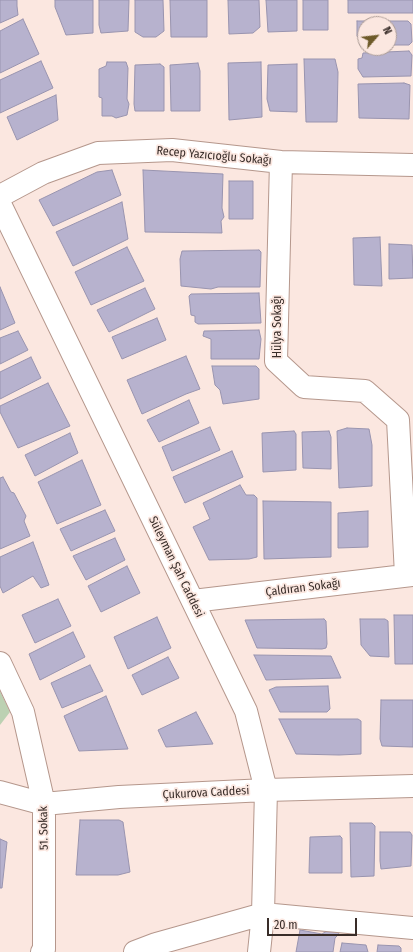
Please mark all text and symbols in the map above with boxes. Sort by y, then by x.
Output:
north arrow [357,16,397,56]
text: N [380,25,394,37]
street label: Recep Yazıcıoğlu Sokağı [156,144,272,168]
street label: Hülya Sokağı [271,296,285,358]
street label: Süleyman Şah Caddesi [145,514,207,620]
street label: Çaldıran Sokağı [265,576,341,600]
street label: Çukurova Caddesi [162,784,250,802]
street label: 51. Sokak [36,806,52,850]
scale bar [269,910,359,936]
text: 20 m [274,918,298,932]

